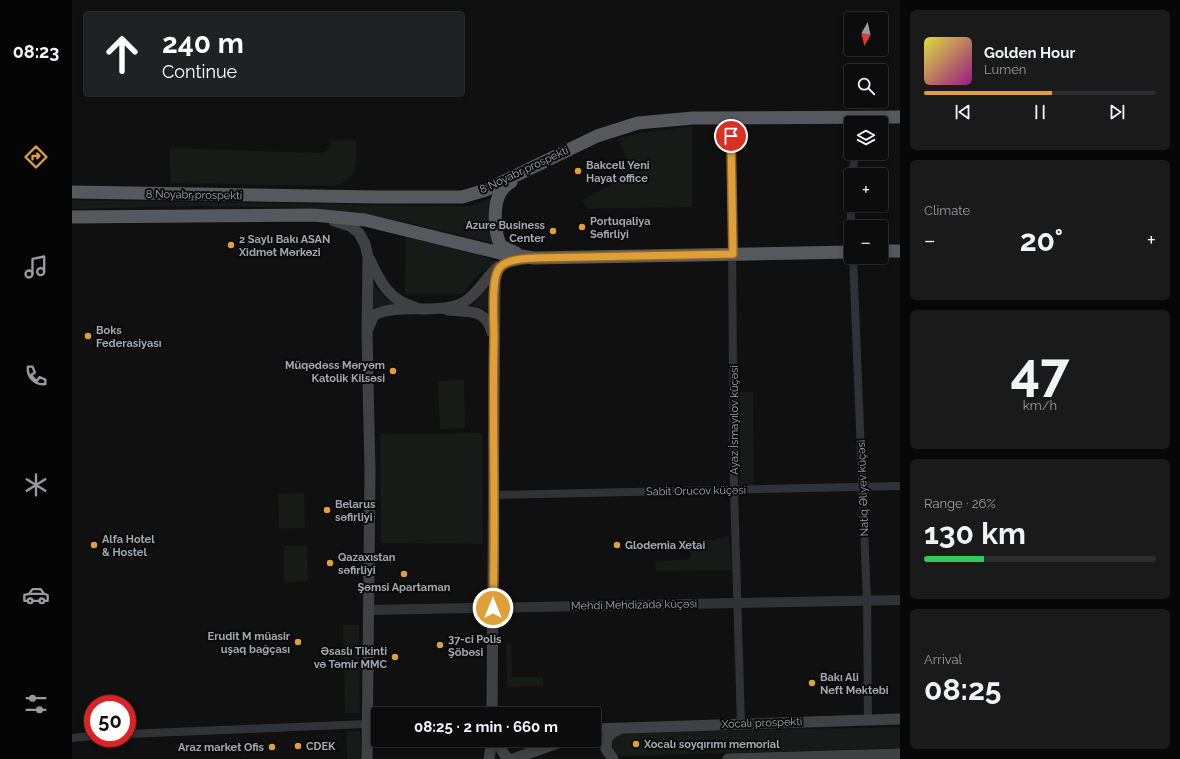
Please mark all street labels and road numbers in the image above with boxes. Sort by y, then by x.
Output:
street label: 8 Noyabr prospekti [477,144,571,196]
street label: 8 Noyabr prospekti [146,188,242,202]
street label: Ayaz İsmayılov küçəsi [728,365,741,475]
street label: Natiq Əliyev küçəsi [855,440,871,536]
street label: Sabit Orucov küçəsi [646,484,746,498]
street label: Mehdi Mehdizadə küçəsi [571,597,697,613]
street label: Xocalı prospekti [721,715,803,731]

